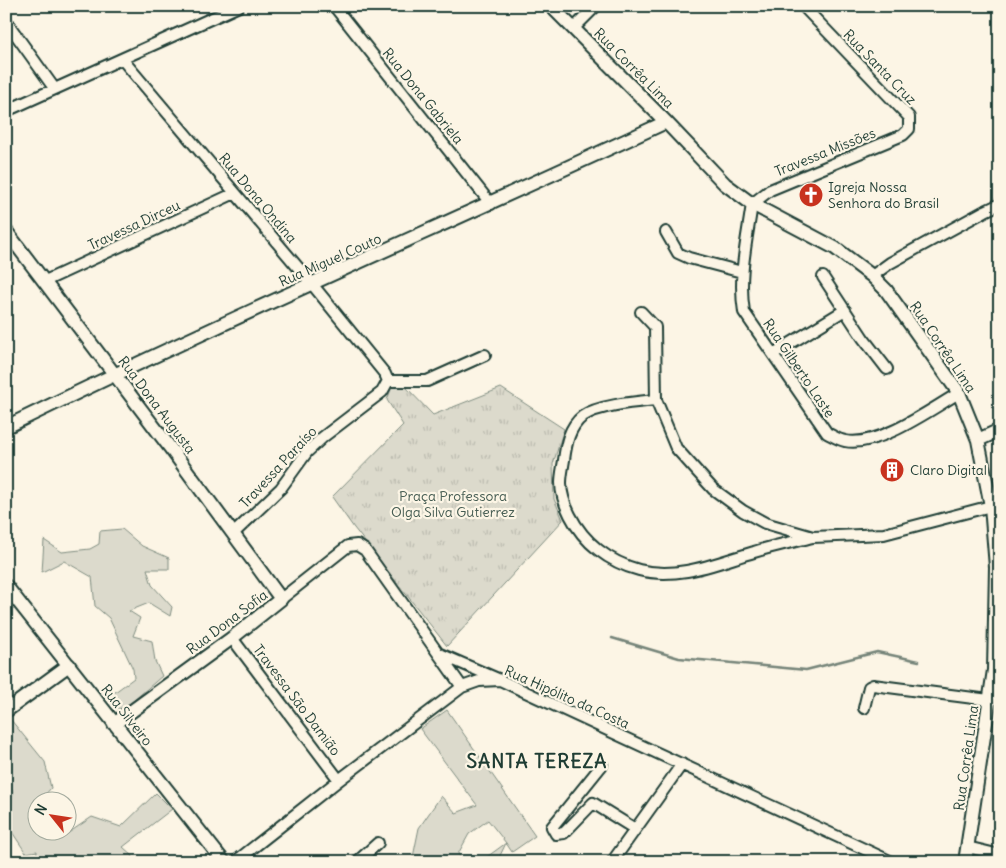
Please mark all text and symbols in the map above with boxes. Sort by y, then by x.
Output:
street label: Rua Corrêa Lima [590,24,678,112]
street label: Rua Santa Cruz [840,26,921,109]
street label: Rua Dona Gabriela [379,44,467,148]
street label: Travessa Missões [772,124,878,180]
street label: Rua Dona Ondina [215,149,301,247]
place label: Igreja Nossa Senhora do Brasil [828,178,939,212]
church icon: Igreja Nossa Senhora do Brasil [798,182,824,208]
street label: Travessa Dirceu [85,196,183,254]
street label: Rua Miguel Couto [276,229,384,291]
street label: Rua Corrêa Lima [906,298,980,396]
street label: Rua Gilberto Laste [759,315,839,421]
street label: Rua Dona Augusta [114,353,200,457]
street label: Travessa Paraíso [236,422,321,512]
building icon: Claro Digital [879,457,905,483]
place label: Claro Digital [910,461,987,479]
park label: Praça Professora Olga Silva Gutierrez [391,487,515,521]
street label: Rua Dona Sofia [183,586,271,658]
street label: Travessa São Damião [249,641,345,759]
street label: Rua Hipólito da Costa [502,661,632,733]
street label: Rua Silveiro [97,681,157,750]
street label: Rua Corrêa Lima [950,704,982,812]
district label: SANTA TEREZA [466,749,608,773]
north arrow [28,790,78,840]
text: N [31,801,51,818]

